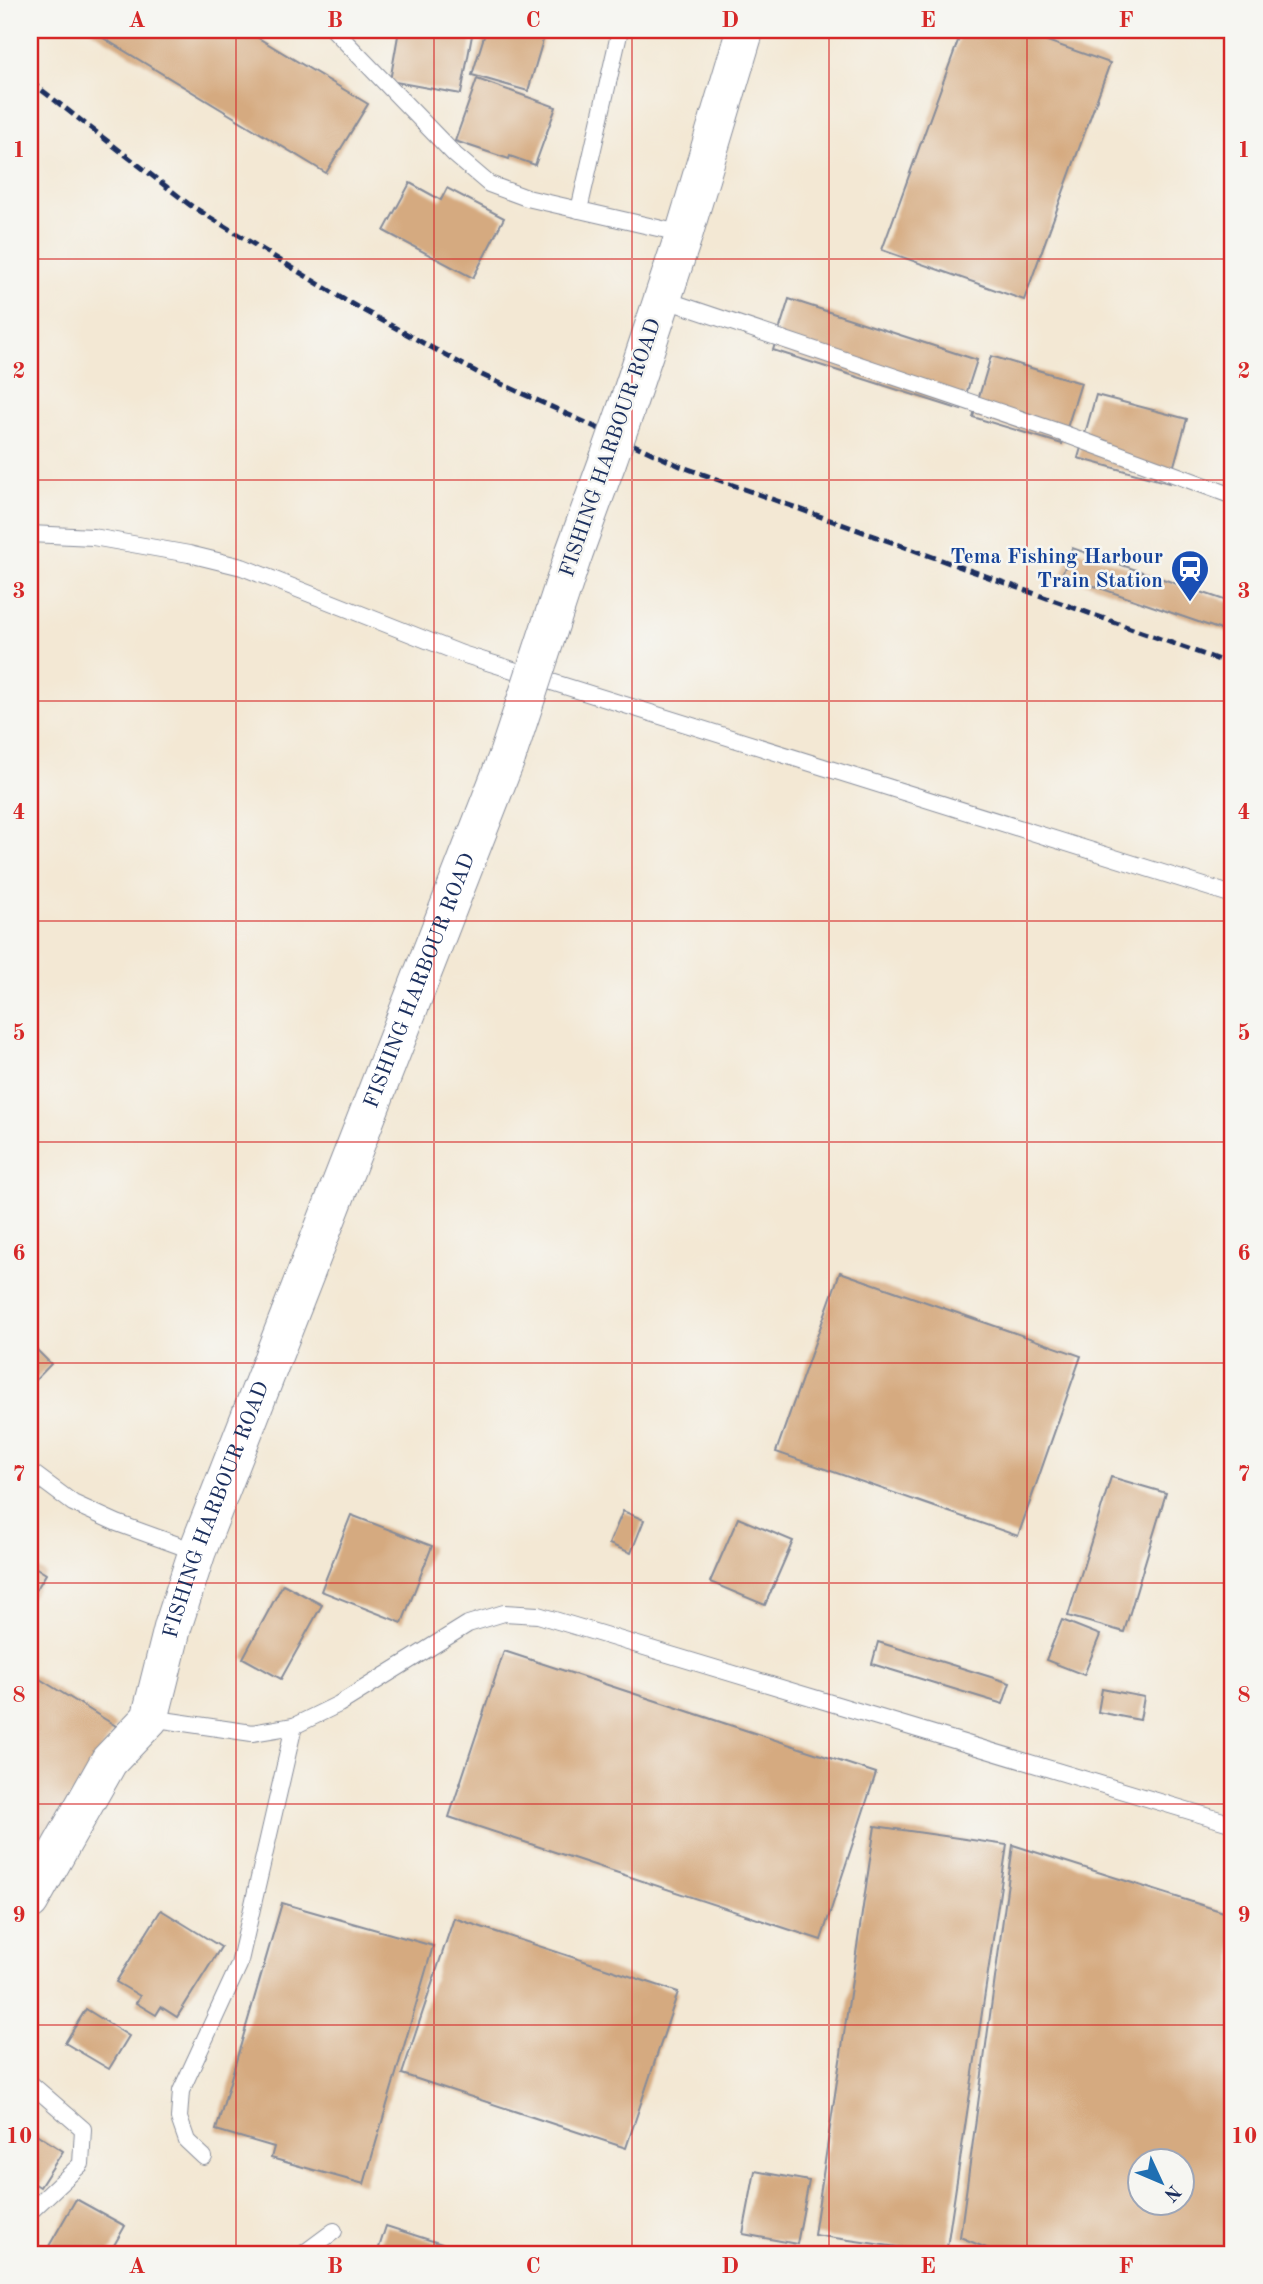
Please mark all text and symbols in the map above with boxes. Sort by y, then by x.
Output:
text: A [128,9,146,32]
text: B [327,9,343,32]
text: C [525,9,541,32]
text: D [721,9,739,32]
text: E [920,9,936,32]
text: F [1118,9,1134,32]
text: 1 [12,139,26,162]
text: 1 [1237,139,1251,162]
street label: FISHING HARBOUR ROAD [557,316,665,580]
text: 2 [12,360,26,383]
text: 2 [1237,360,1251,383]
place label: Tema Fishing Harbour Train Station [950,547,1163,592]
station icon: Tema Fishing Harbour Train Station [1169,548,1211,603]
text: 3 [12,580,26,603]
text: 3 [1237,580,1251,603]
text: 4 [12,801,26,824]
text: 4 [1237,801,1251,824]
street label: FISHING HARBOUR ROAD [361,850,479,1111]
text: 5 [12,1022,26,1045]
text: 5 [1237,1022,1251,1045]
text: 6 [12,1242,26,1265]
text: 6 [1237,1242,1251,1265]
street label: FISHING HARBOUR ROAD [160,1378,273,1640]
text: 7 [12,1463,26,1486]
text: 7 [1237,1463,1251,1486]
text: 8 [12,1684,26,1707]
text: 8 [1237,1684,1251,1707]
text: 9 [12,1904,26,1927]
text: 9 [1237,1904,1251,1927]
text: 10 [6,2125,32,2148]
text: 10 [1231,2125,1257,2148]
north arrow [1126,2148,1196,2218]
text: N [1159,2180,1183,2204]
text: A [128,2255,146,2278]
text: B [327,2255,343,2278]
text: C [525,2255,541,2278]
text: D [721,2255,739,2278]
text: E [920,2255,936,2278]
text: F [1118,2255,1134,2278]

